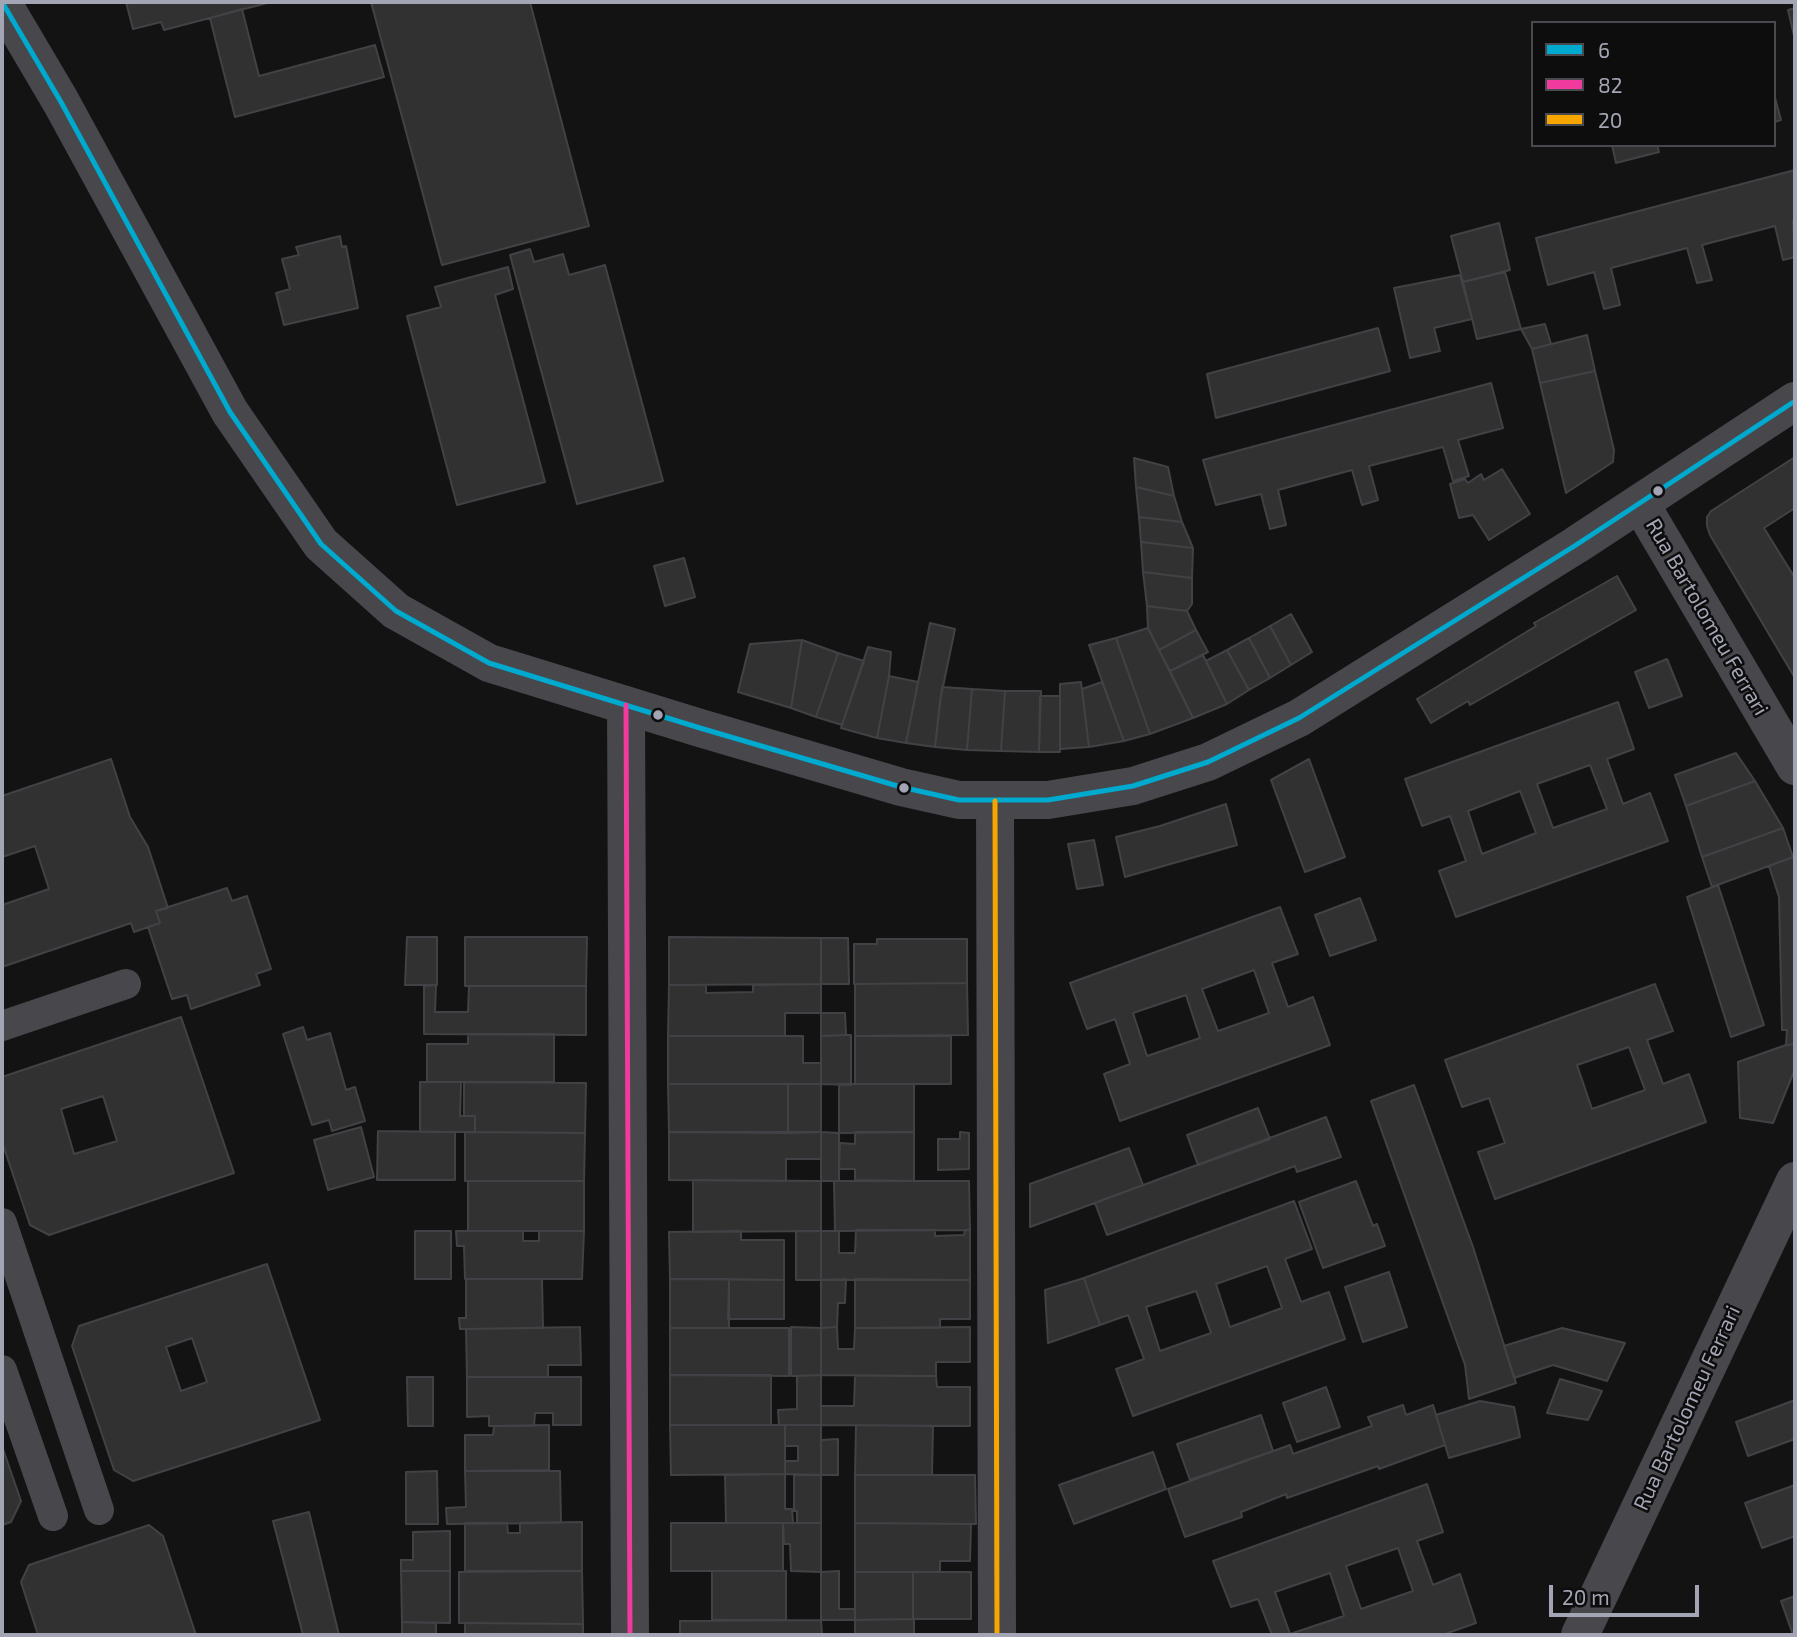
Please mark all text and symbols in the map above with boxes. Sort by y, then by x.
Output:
legend [1531,21,1776,147]
text: 6 [1598,37,1610,62]
text: 82 [1598,72,1623,97]
text: 20 [1598,107,1622,132]
unlabelled marker [1651,484,1665,498]
street label: Rua Bartolomeu Ferrari [1640,514,1774,720]
unlabelled marker [651,708,665,722]
unlabelled marker [897,781,911,795]
street label: Rua Bartolomeu Ferrari [1628,1302,1746,1514]
scale bar [1552,1570,1702,1614]
text: 20 m [1562,1584,1610,1609]

